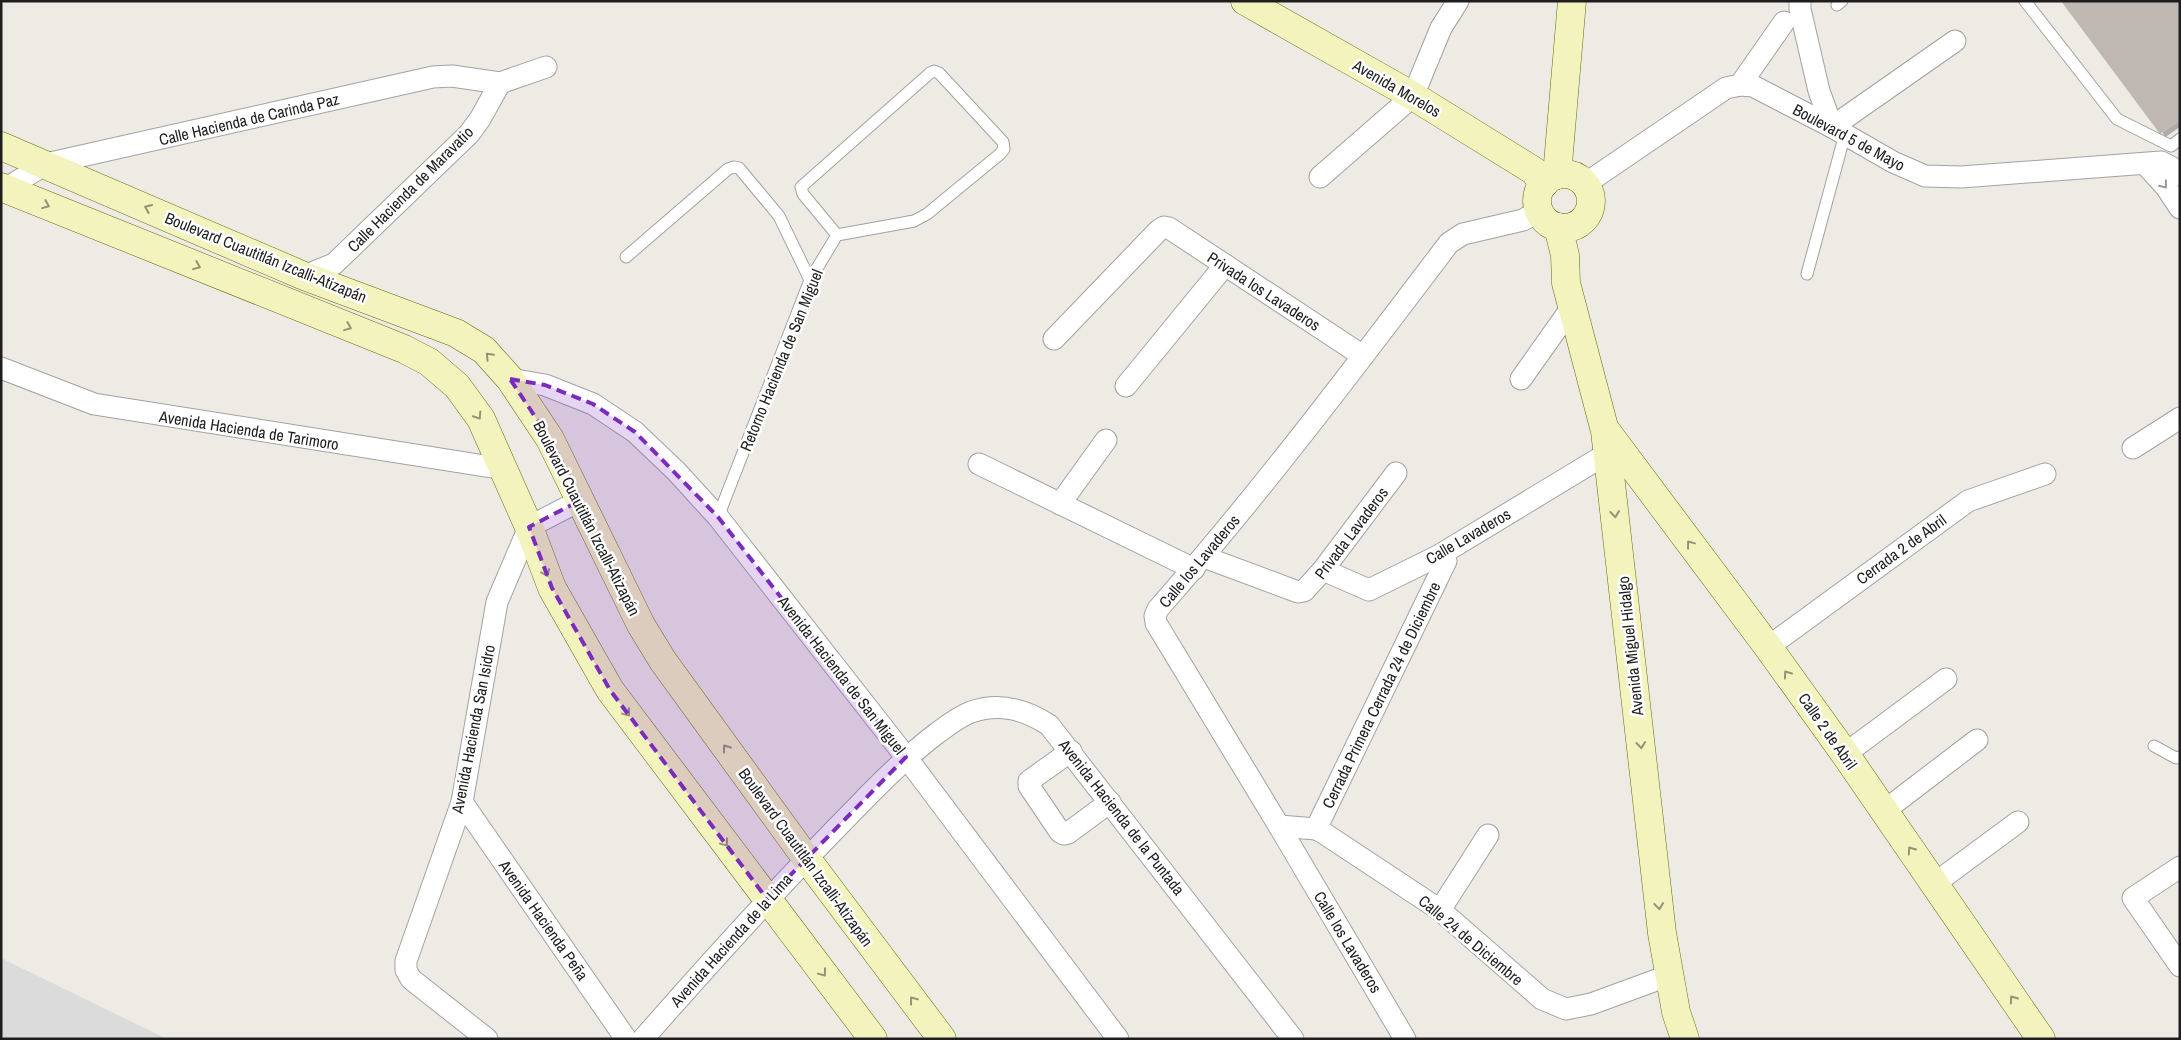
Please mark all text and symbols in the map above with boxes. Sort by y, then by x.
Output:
street label: Avenida Morelos [1348,53,1445,122]
street label: Calle Hacienda de Carinda Paz [157,87,342,150]
street label: Boulevard 5 de Mayo [1789,98,1909,176]
street label: Calle Hacienda de Maravatio [342,121,478,257]
one-way arrow [2158,180,2167,189]
one-way arrow [42,199,50,209]
one-way arrow [144,204,153,215]
street label: Boulevard Cuautitlán Izcalli-Atizapán [162,206,370,308]
street label: Privada los Lavaderos [1203,246,1325,336]
one-way arrow [192,260,201,270]
street label: Retorno Hacienda de San Miguel [734,266,828,454]
one-way arrow [343,320,352,331]
one-way arrow [486,353,495,362]
street label: Avenida Hacienda de Tarimoro [157,405,340,455]
one-way arrow [472,411,482,420]
street label: Boulevard Cuautitlán Izcalli-Atizapán [528,417,646,619]
street label: Privada Lavaderos [1309,482,1393,584]
street label: Calle Lavaderos [1421,503,1515,569]
street label: Cerrada 2 de Abril [1851,509,1951,589]
street label: Calle los Lavaderos [1154,510,1244,612]
one-way arrow [1609,510,1620,518]
one-way arrow [1688,541,1696,550]
one-way arrow [540,568,550,577]
street label: Avenida Miguel Hidalgo [1612,575,1648,718]
street label: Cerrada Primera Cerrada 24 de Diciembre [1316,578,1446,812]
street label: Avenida Hacienda de San Miguel [772,590,911,759]
street label: Avenida Hacienda San Isidro [446,643,500,816]
one-way arrow [1785,671,1793,680]
street label: Calle 2 de Abril [1793,688,1863,774]
one-way arrow [622,707,630,716]
street label: Avenida Hacienda de la Puntada [1054,734,1190,900]
one-way arrow [1635,741,1646,749]
one-way arrow [723,744,732,754]
street label: Boulevard Cuautitlán Izcalli-Atizapán [734,763,878,951]
one-way arrow [719,837,728,847]
one-way arrow [1908,847,1917,856]
street label: Avenida Hacienda Peña [494,855,594,985]
street label: Avenida Hacienda de la Lima [664,868,797,1012]
street label: Calle los Lavaderos [1309,887,1387,997]
street label: Calle 24 de Diciembre [1414,890,1528,990]
one-way arrow [1653,903,1664,911]
one-way arrow [817,967,826,977]
one-way arrow [2010,995,2019,1004]
one-way arrow [910,996,919,1006]

